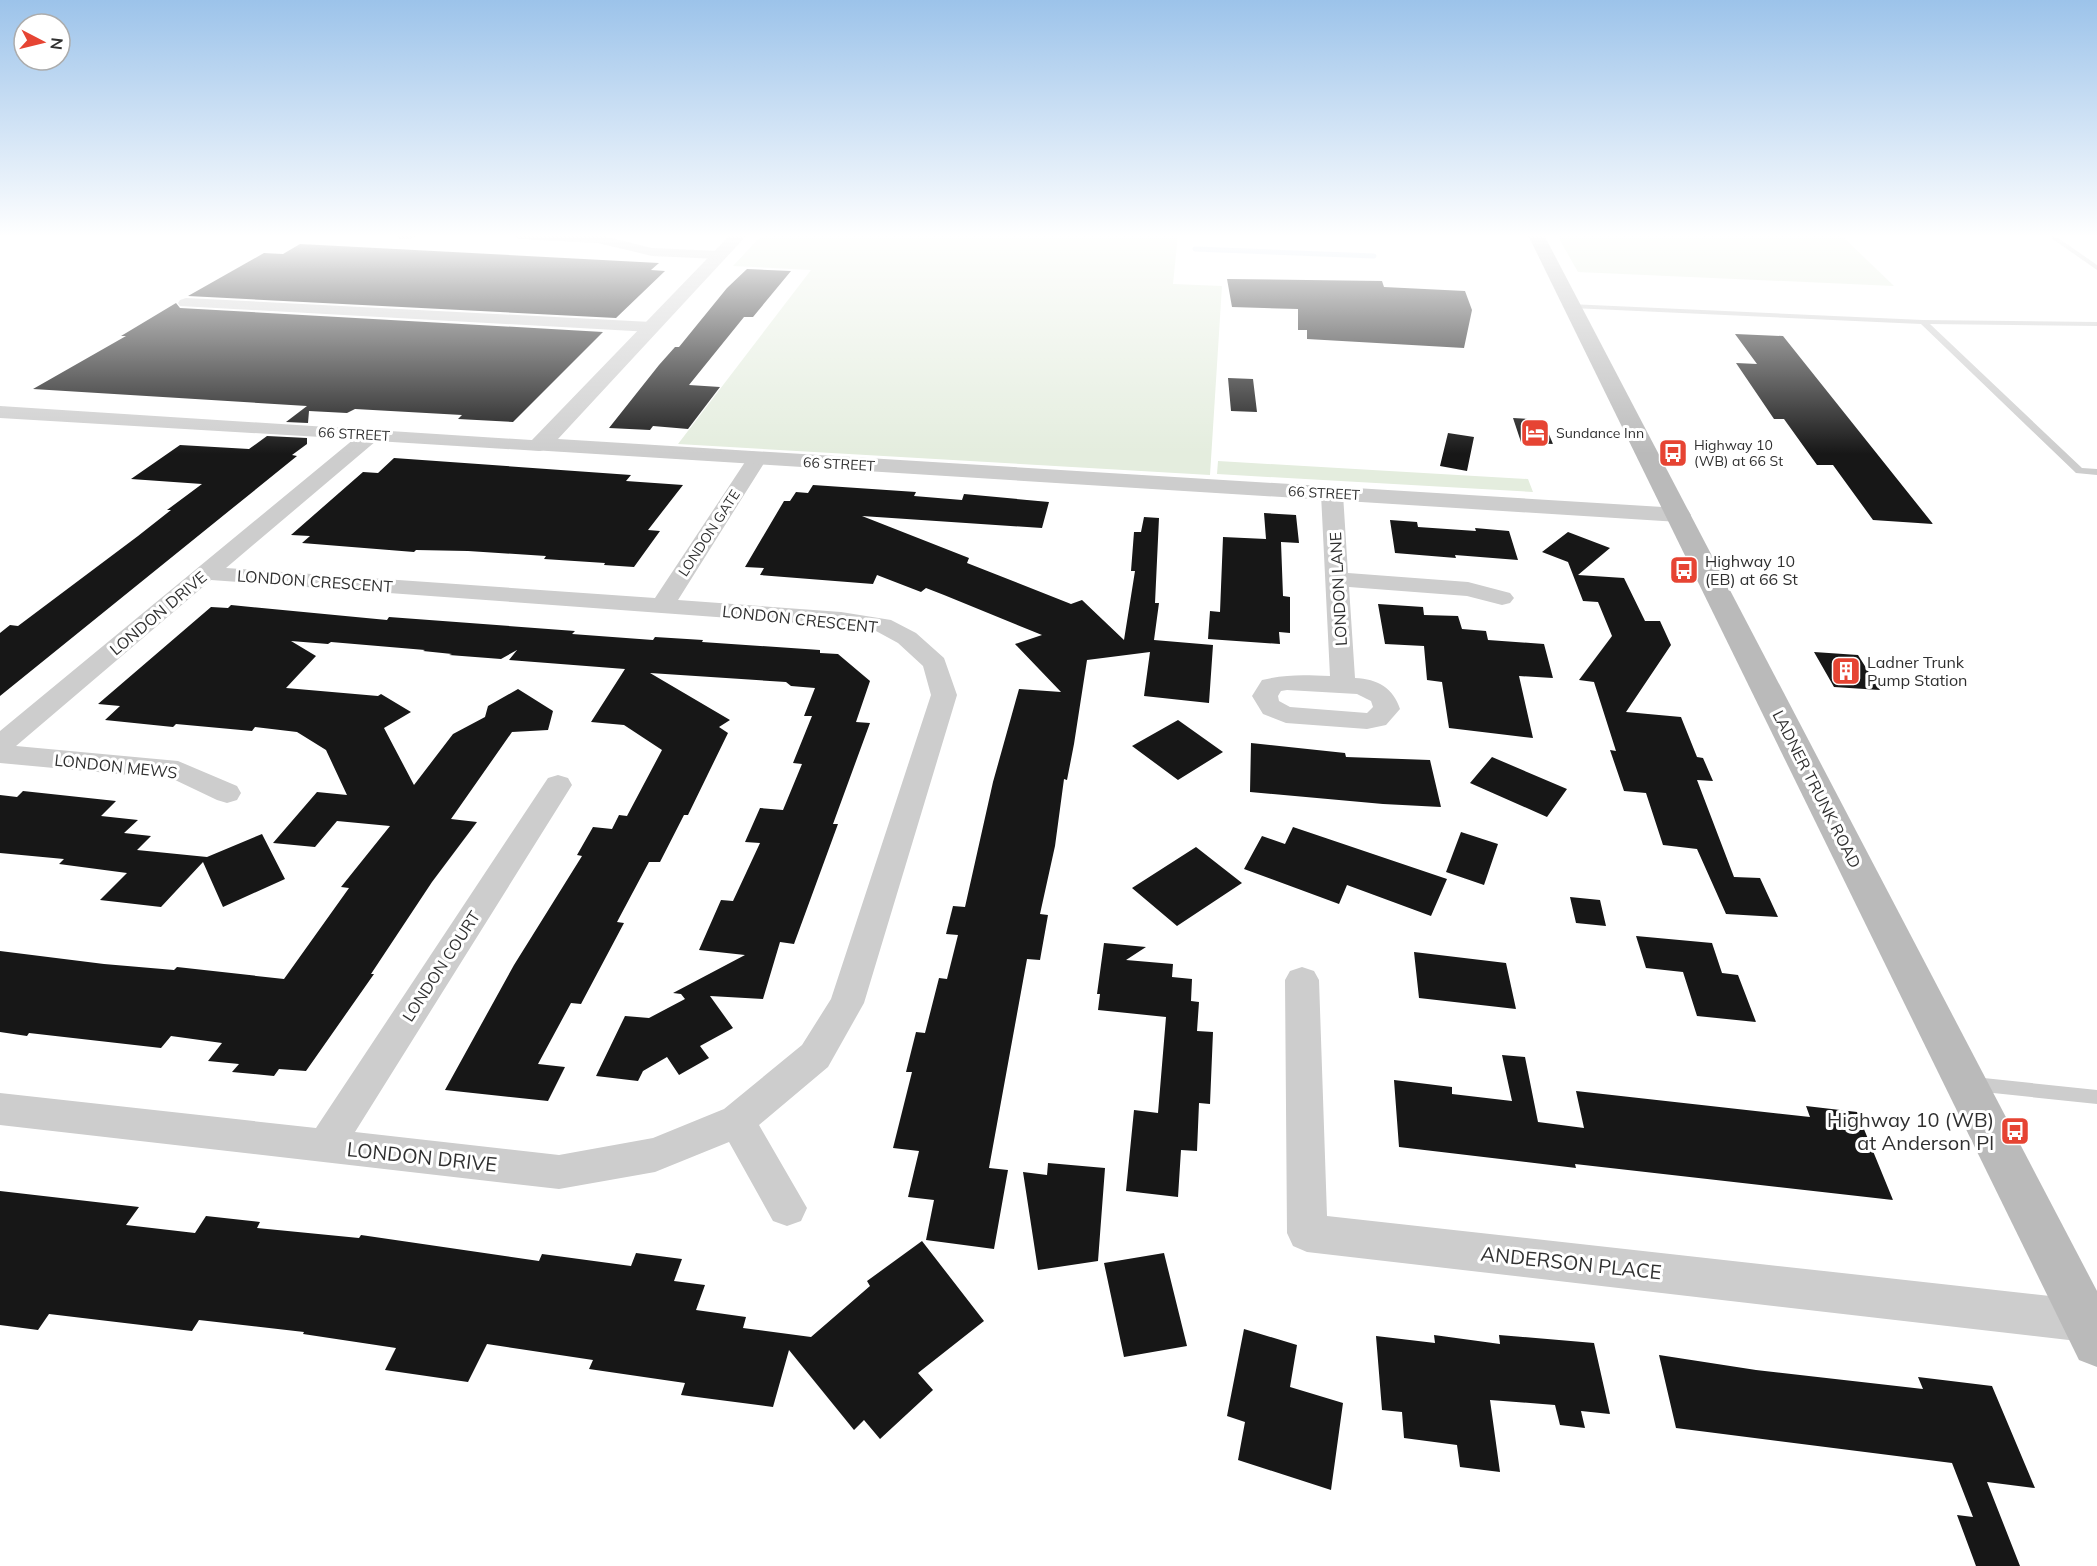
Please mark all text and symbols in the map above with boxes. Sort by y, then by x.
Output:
north arrow [12,12,72,72]
text: N [46,37,68,51]
hotel icon: Sundance Inn [1519,417,1551,449]
street label: 66 STREET [318,423,391,445]
place label: Sundance Inn [1556,424,1644,442]
place label: Highway 10 (WB) at 66 St [1694,436,1783,470]
bus stop icon: Highway 10 (WB) at 66 St [1657,437,1689,469]
street label: 66 STREET [803,453,876,475]
street label: 66 STREET [1288,482,1361,504]
street label: LONDON GATE [674,486,744,580]
street label: LONDON LANE [1325,531,1351,647]
place label: Highway 10 (EB) at 66 St [1705,551,1798,589]
bus stop icon: Highway 10 (EB) at 66 St [1668,554,1700,586]
street label: LONDON CRESCENT [236,566,394,596]
street label: LONDON DRIVE [105,567,211,659]
street label: LONDON CRESCENT [721,601,879,637]
place label: Ladner Trunk Pump Station [1867,652,1967,690]
building icon: Ladner Trunk Pump Station [1830,655,1862,687]
street label: LADNER TRUNK ROAD [1769,707,1865,871]
street label: LONDON MEWS [54,750,178,782]
street label: LONDON COURT [398,907,484,1025]
place label: Highway 10 (WB) at Anderson Pl [1827,1107,1994,1155]
bus stop icon: Highway 10 (WB) at Anderson Pl [1999,1115,2031,1147]
street label: LONDON DRIVE [346,1136,498,1177]
street label: ANDERSON PLACE [1479,1241,1663,1284]

